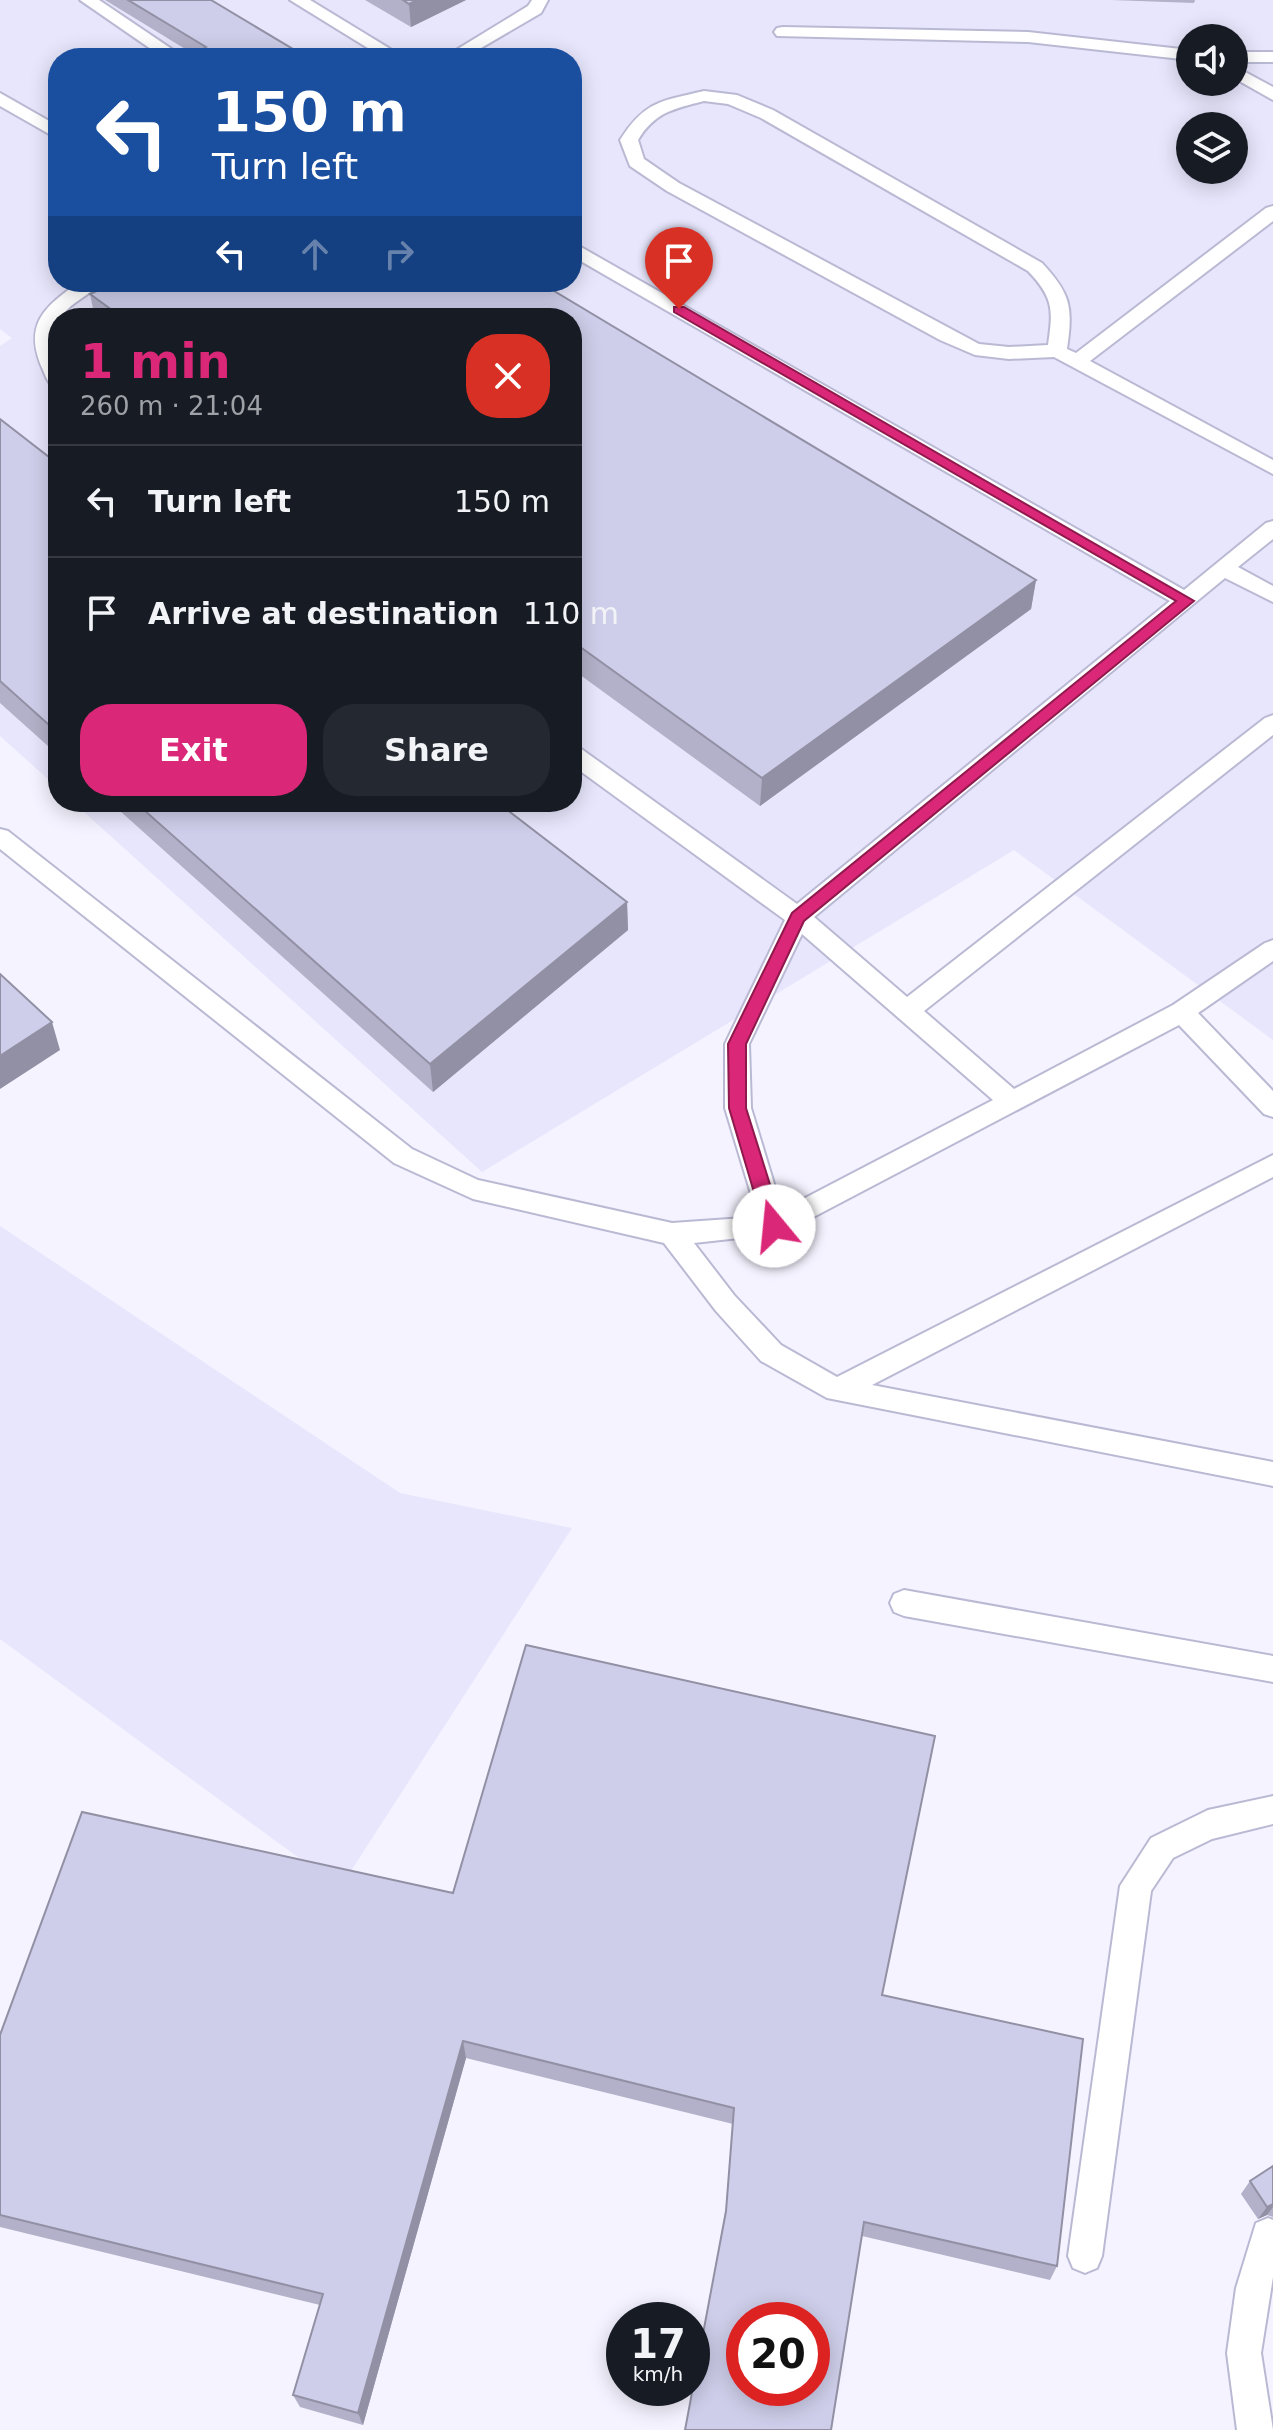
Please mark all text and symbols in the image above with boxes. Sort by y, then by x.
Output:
map controls [1176,24,1248,184]
button: sound [1176,24,1248,96]
text: 150 m [212,79,407,144]
icon: left [80,80,184,184]
button: layers [1176,112,1248,184]
text: Turn left [212,146,358,187]
pin [645,227,713,309]
icon: left [209,232,253,276]
icon: ahead [293,232,337,276]
icon: right [377,232,421,276]
icon: arrive [657,239,701,283]
text: 1 min [80,333,231,389]
button: close [466,334,550,418]
text: 260 m · 21:04 [80,391,263,421]
icon: left [80,479,124,523]
text: Turn left [148,484,291,519]
text: 150 m [454,484,550,519]
icon: arrive [80,591,124,635]
text: Arrive at destination [148,596,499,631]
text: 110 m [523,596,619,631]
button: Exit [80,704,307,796]
button: Share [323,704,550,796]
position arrow [732,1184,816,1268]
speed limit sign: 20 [726,2302,830,2406]
text: 17 [630,2321,686,2367]
text: km/h [633,2362,683,2386]

